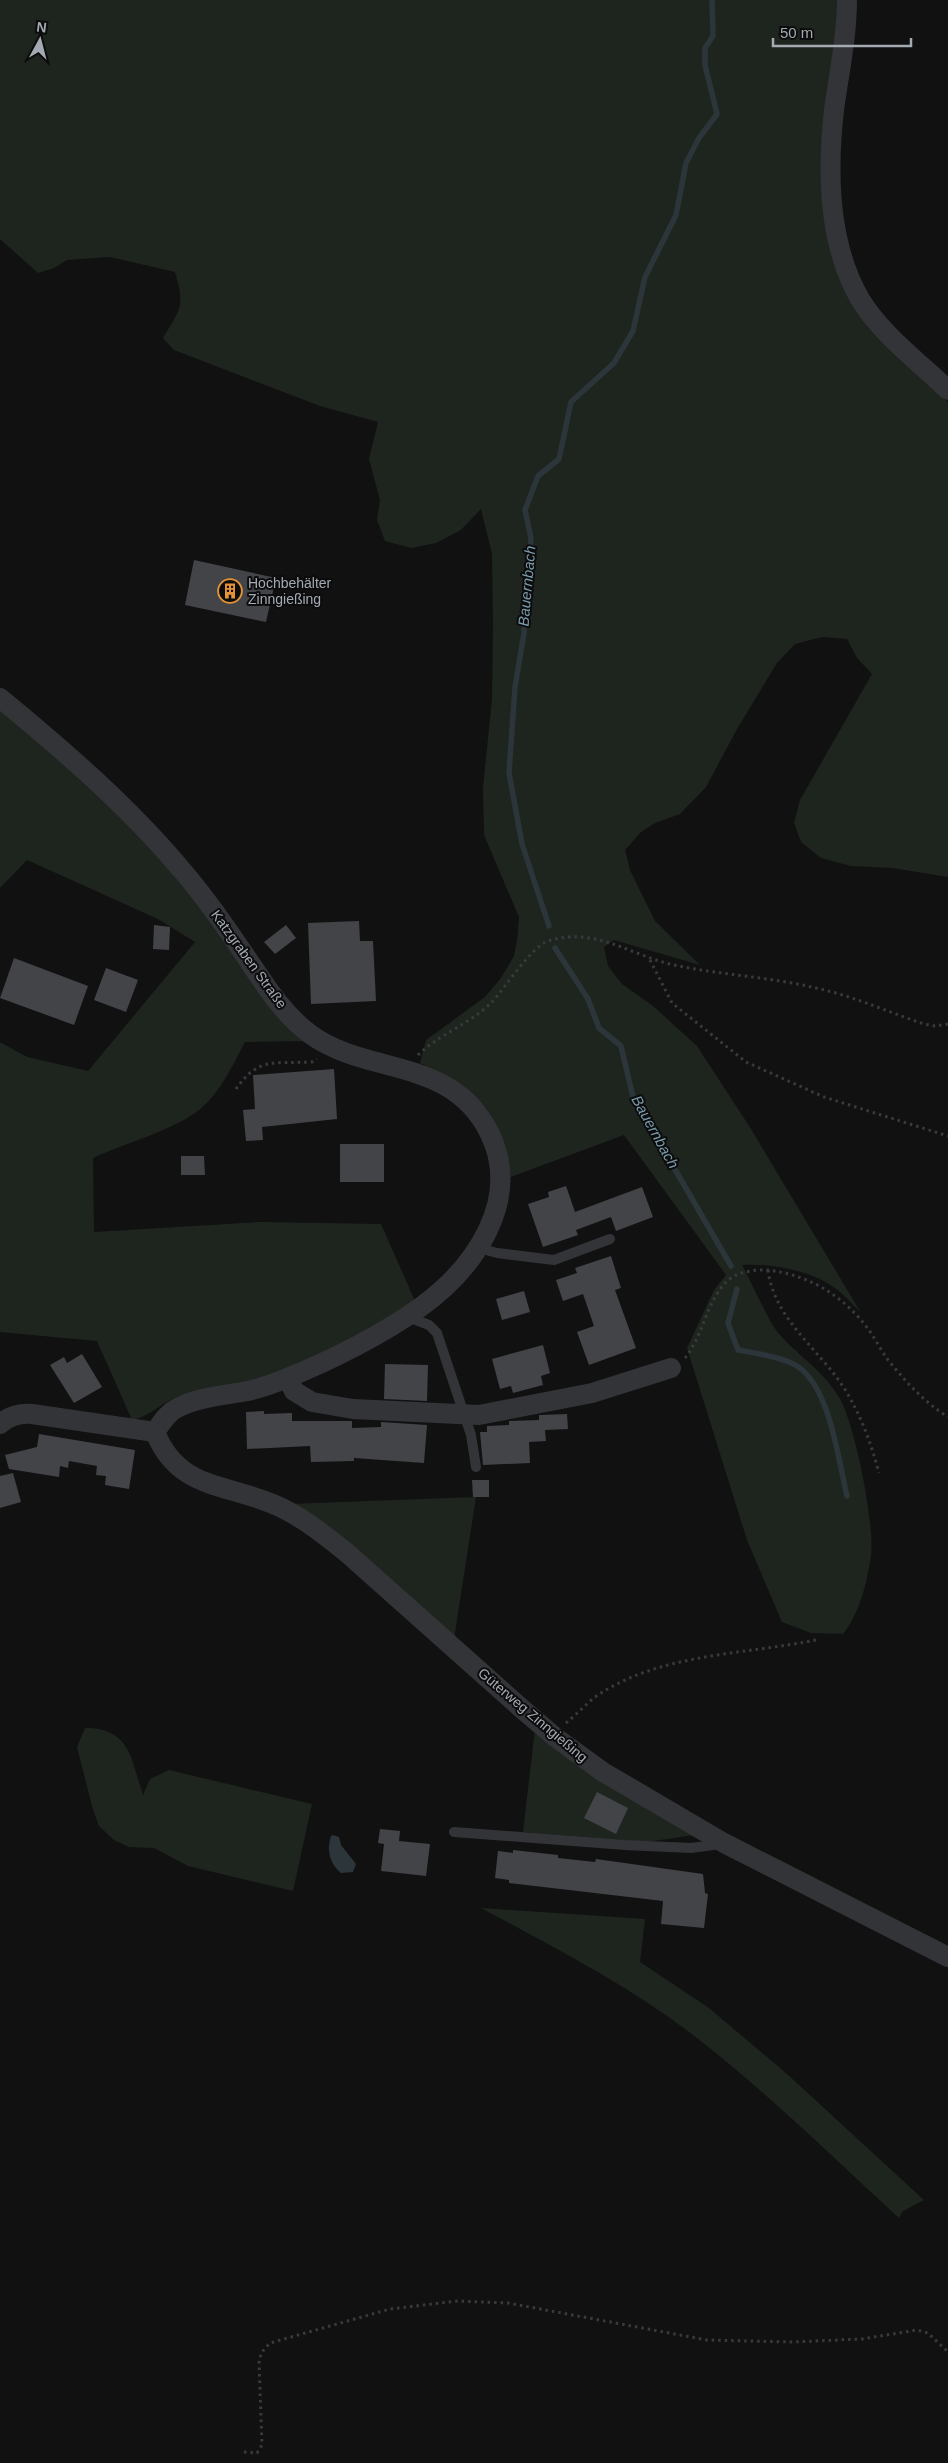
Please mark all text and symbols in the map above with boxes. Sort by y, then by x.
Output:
north arrow [15,15,65,65]
scale bar [773,15,910,47]
text: N [36,19,48,36]
text: 50 m [780,24,813,41]
water label: Bauernbach [515,545,538,627]
place label: Hochbehälter Zinngießing [248,575,332,607]
building icon: Hochbehälter Zinngießing [217,578,243,604]
street label: Katzgraben Straße [208,907,290,1011]
water label: Bauernbach [628,1092,682,1171]
street label: Güterweg Zinngießing [475,1665,591,1765]

